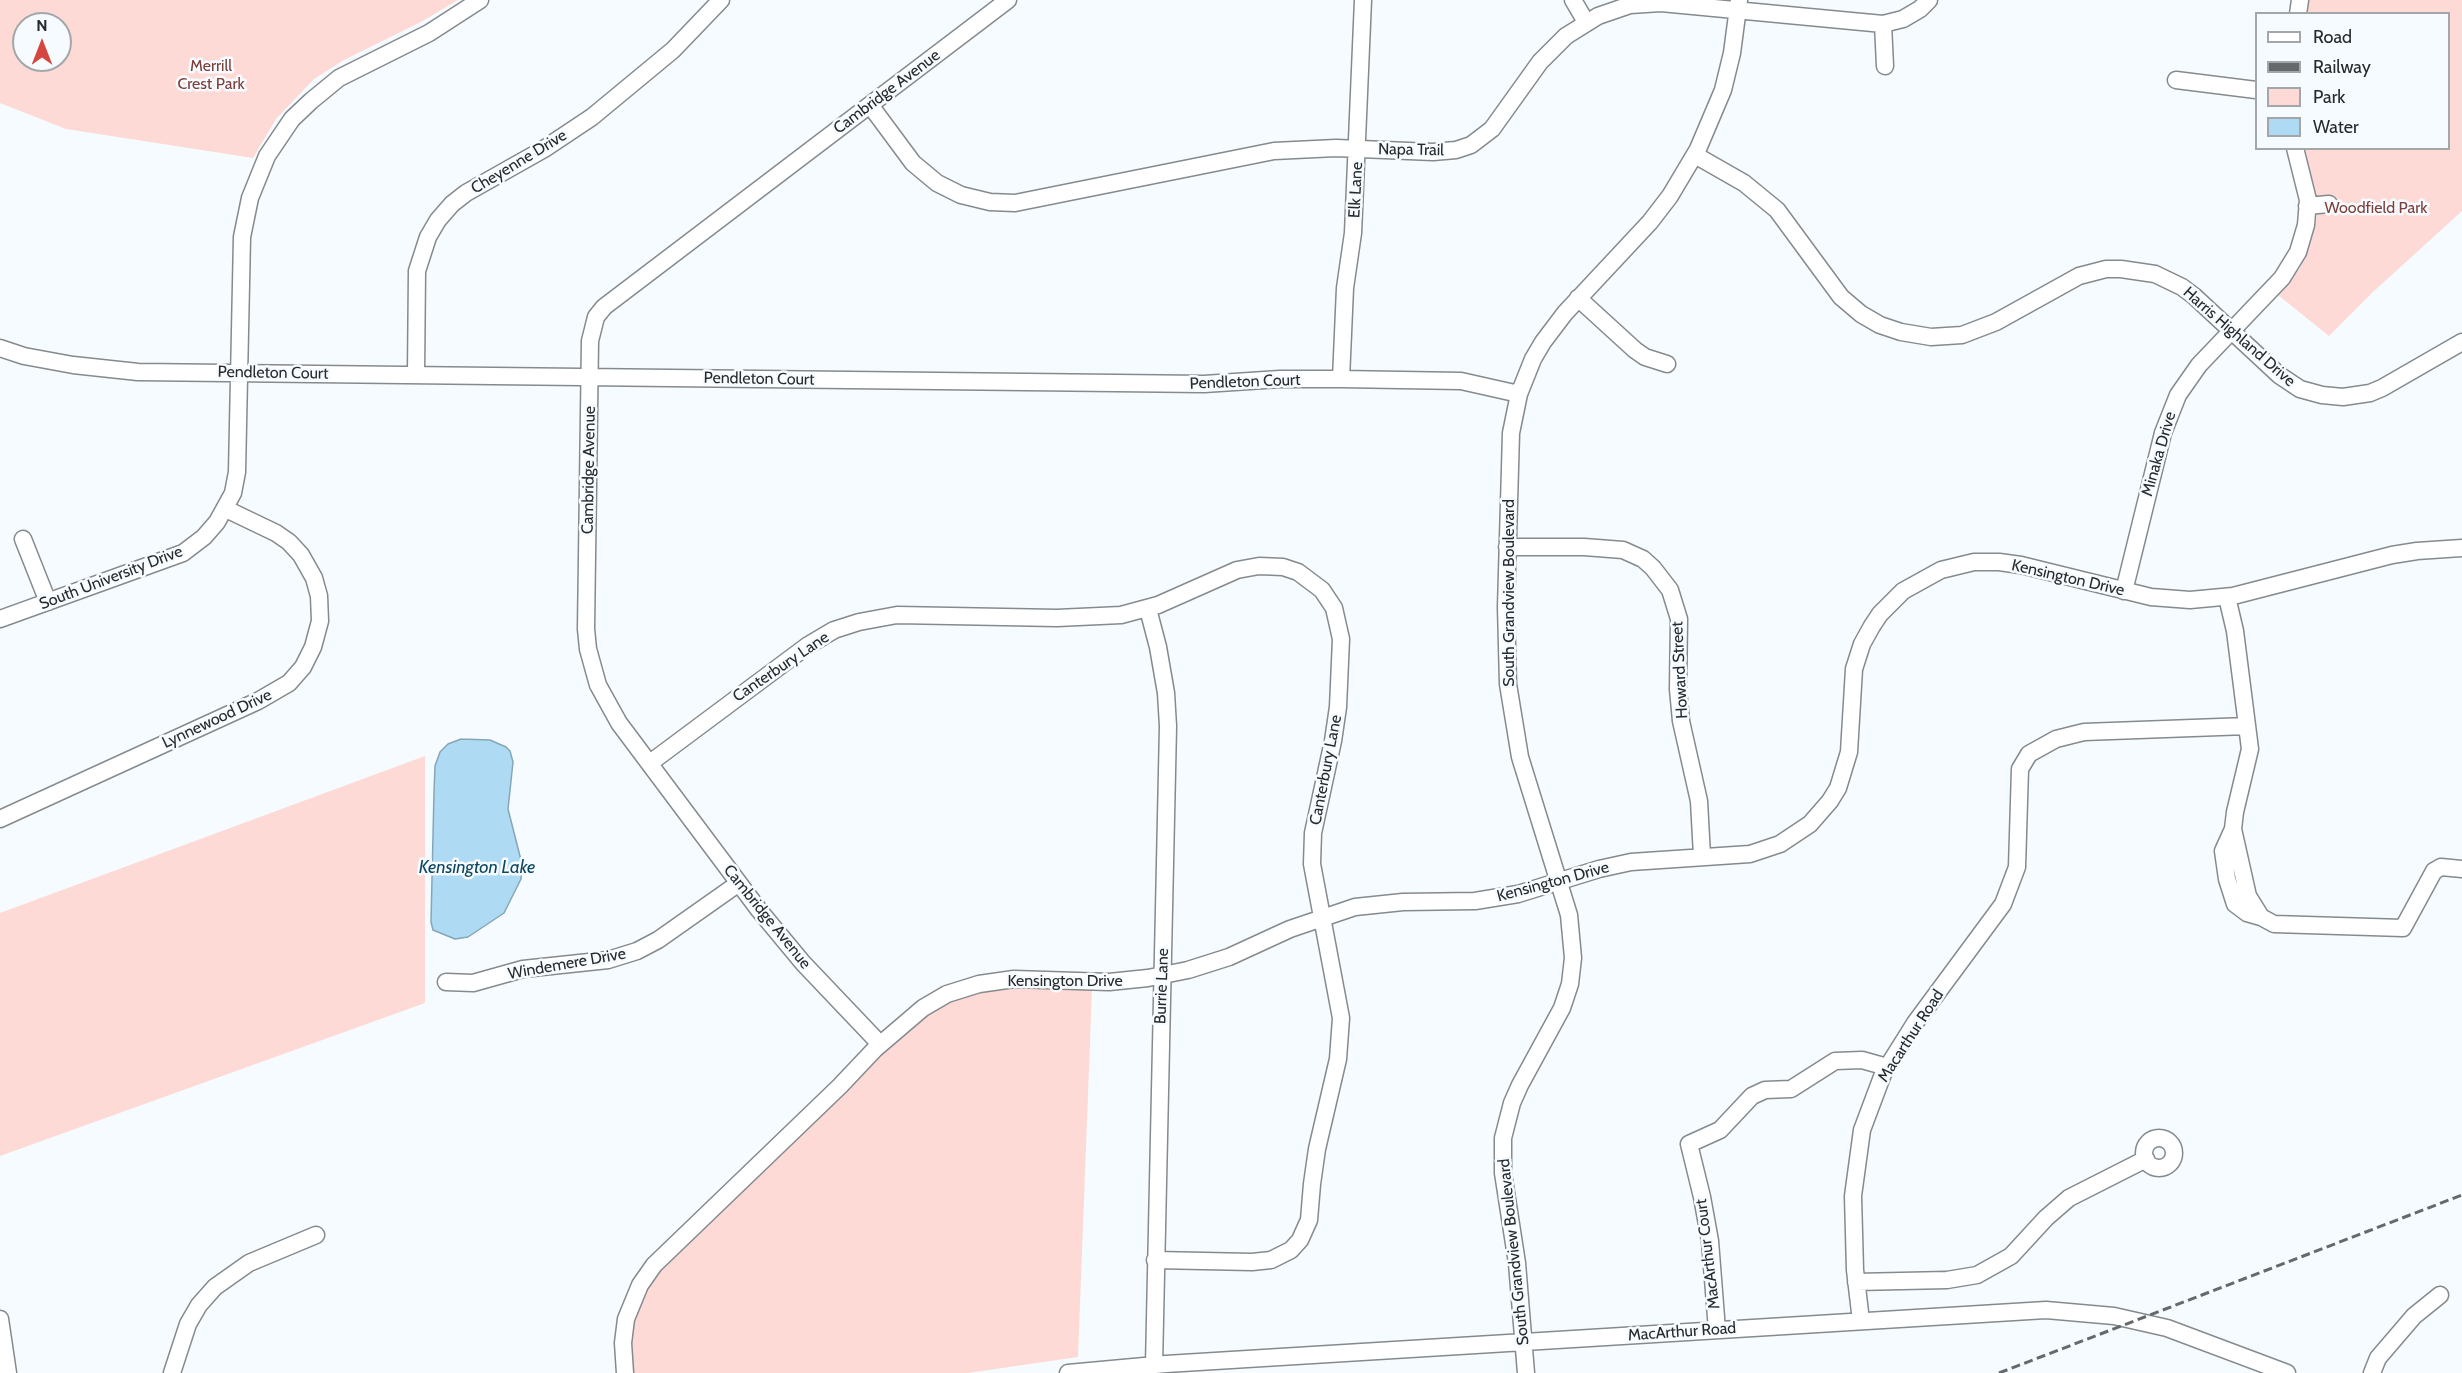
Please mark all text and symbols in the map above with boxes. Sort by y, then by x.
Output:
north arrow [12,12,72,72]
legend [2255,12,2450,150]
text: N [36,16,48,35]
text: Road [2313,26,2352,48]
street label: Cambridge Avenue [830,46,944,138]
park label: Merrill Crest Park [177,56,245,94]
text: Railway [2313,56,2371,78]
text: Park [2313,86,2345,108]
text: Water [2313,116,2359,138]
street label: Cheyenne Drive [468,126,570,198]
street label: Napa Trail [1378,140,1444,160]
street label: Elk Lane [1345,161,1367,219]
park label: Woodfield Park [2325,198,2427,218]
street label: Harris Highland Drive [2179,283,2299,391]
street label: Pendleton Court [217,362,329,384]
street label: Pendleton Court [703,368,815,390]
street label: Pendleton Court [1189,370,1301,394]
street label: Cambridge Avenue [578,406,600,534]
street label: Minaka Drive [2138,409,2180,499]
street label: South Grandview Boulevard [1499,499,1519,687]
street label: South University Drive [37,542,185,614]
street label: Kensington Drive [2010,556,2126,600]
street label: Howard Street [1668,621,1692,719]
street label: Canterbury Lane [729,628,833,706]
street label: Lynnewood Drive [159,685,275,753]
street label: Canterbury Lane [1306,713,1346,827]
water label: Kensington Lake [419,857,535,879]
street label: Kensington Drive [1495,858,1611,906]
street label: Cambridge Avenue [719,861,815,973]
street label: Windemere Drive [507,944,627,984]
street label: Burrie Lane [1151,948,1173,1024]
street label: Kensington Drive [1007,971,1123,991]
street label: Macarthur Road [1874,986,1948,1086]
street label: South Grandview Boulevard [1495,1158,1533,1346]
street label: MacArthur Court [1692,1198,1724,1310]
street label: MacArthur Road [1627,1319,1737,1345]

